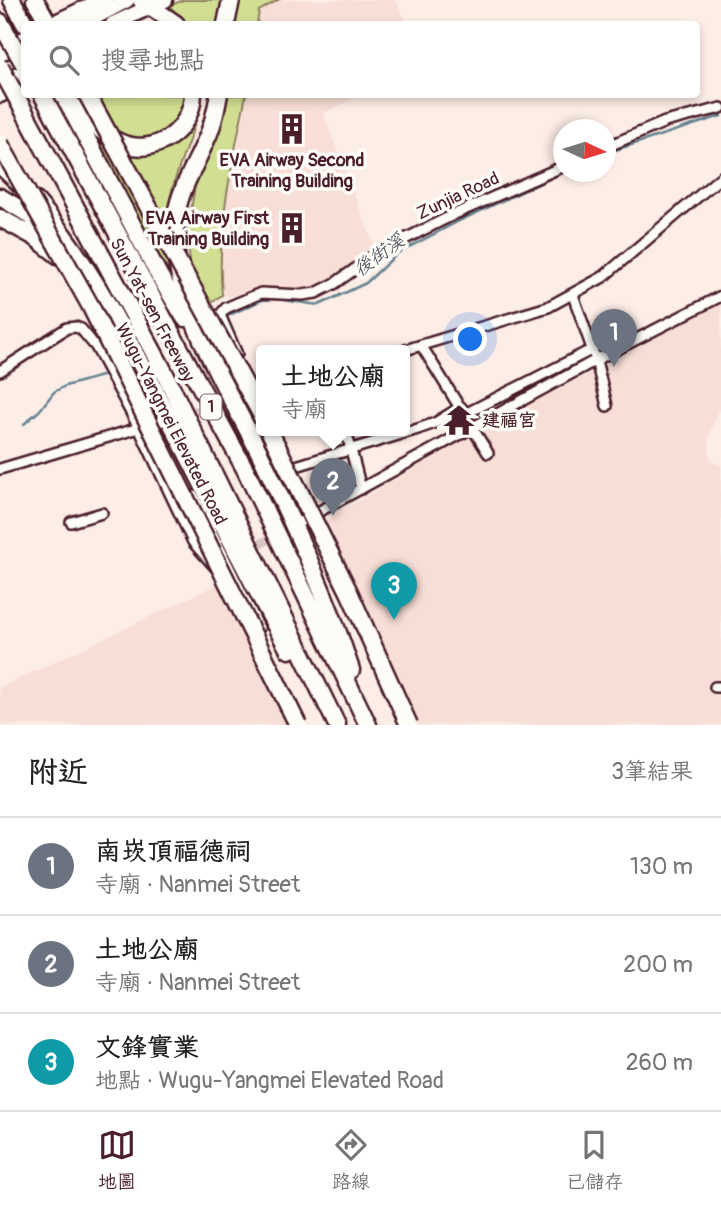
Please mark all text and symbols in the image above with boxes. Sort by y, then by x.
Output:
search box [21,21,700,98]
icon: search [45,41,83,79]
text: 搜尋地點 [101,45,205,77]
building icon: EVA Airway Second Training Building [275,112,309,146]
north arrow [553,119,616,182]
place label: EVA Airway Second Training Building [220,149,365,193]
street label: Zunjia Road [413,167,503,225]
place label: EVA Airway First Training Building [145,207,270,251]
building icon: EVA Airway First Training Building [275,211,309,245]
water label: 後街溪 [349,228,410,281]
street label: Sun Yat-sen Freeway [104,234,200,386]
pin: 1 [591,309,637,367]
street label: Wugu-Yangmei Elevated Road [110,319,232,529]
your location [453,322,487,356]
popup [256,345,410,436]
text: 土地公廟 [281,361,385,393]
road number: 1 [200,394,222,420]
text: 寺廟 [281,395,327,424]
temple icon: 建福宮 [442,403,476,437]
place label: 建福宮 [482,409,536,432]
pin: 2 [310,458,356,516]
pin: 3 [371,562,417,620]
text: 附近 [28,754,88,791]
text: 3筆結果 [611,757,693,786]
text: 南崁頂福德祠 [95,836,251,868]
text: 1 [47,852,56,881]
text: 130 m [630,852,693,881]
text: 寺廟 · Nanmei Street [95,870,300,899]
text: 土地公廟 [95,934,199,966]
text: 2 [45,950,57,979]
text: 200 m [623,950,693,979]
text: 寺廟 · Nanmei Street [95,968,300,997]
text: 文鋒實業 [95,1032,199,1064]
text: 3 [45,1048,57,1077]
text: 260 m [626,1048,693,1077]
text: 地點 · Wugu-Yangmei Elevated Road [95,1066,444,1095]
tab: 地圖 [98,1126,136,1194]
tab: 路線 [332,1126,370,1194]
tab: 已儲存 [566,1126,623,1194]

